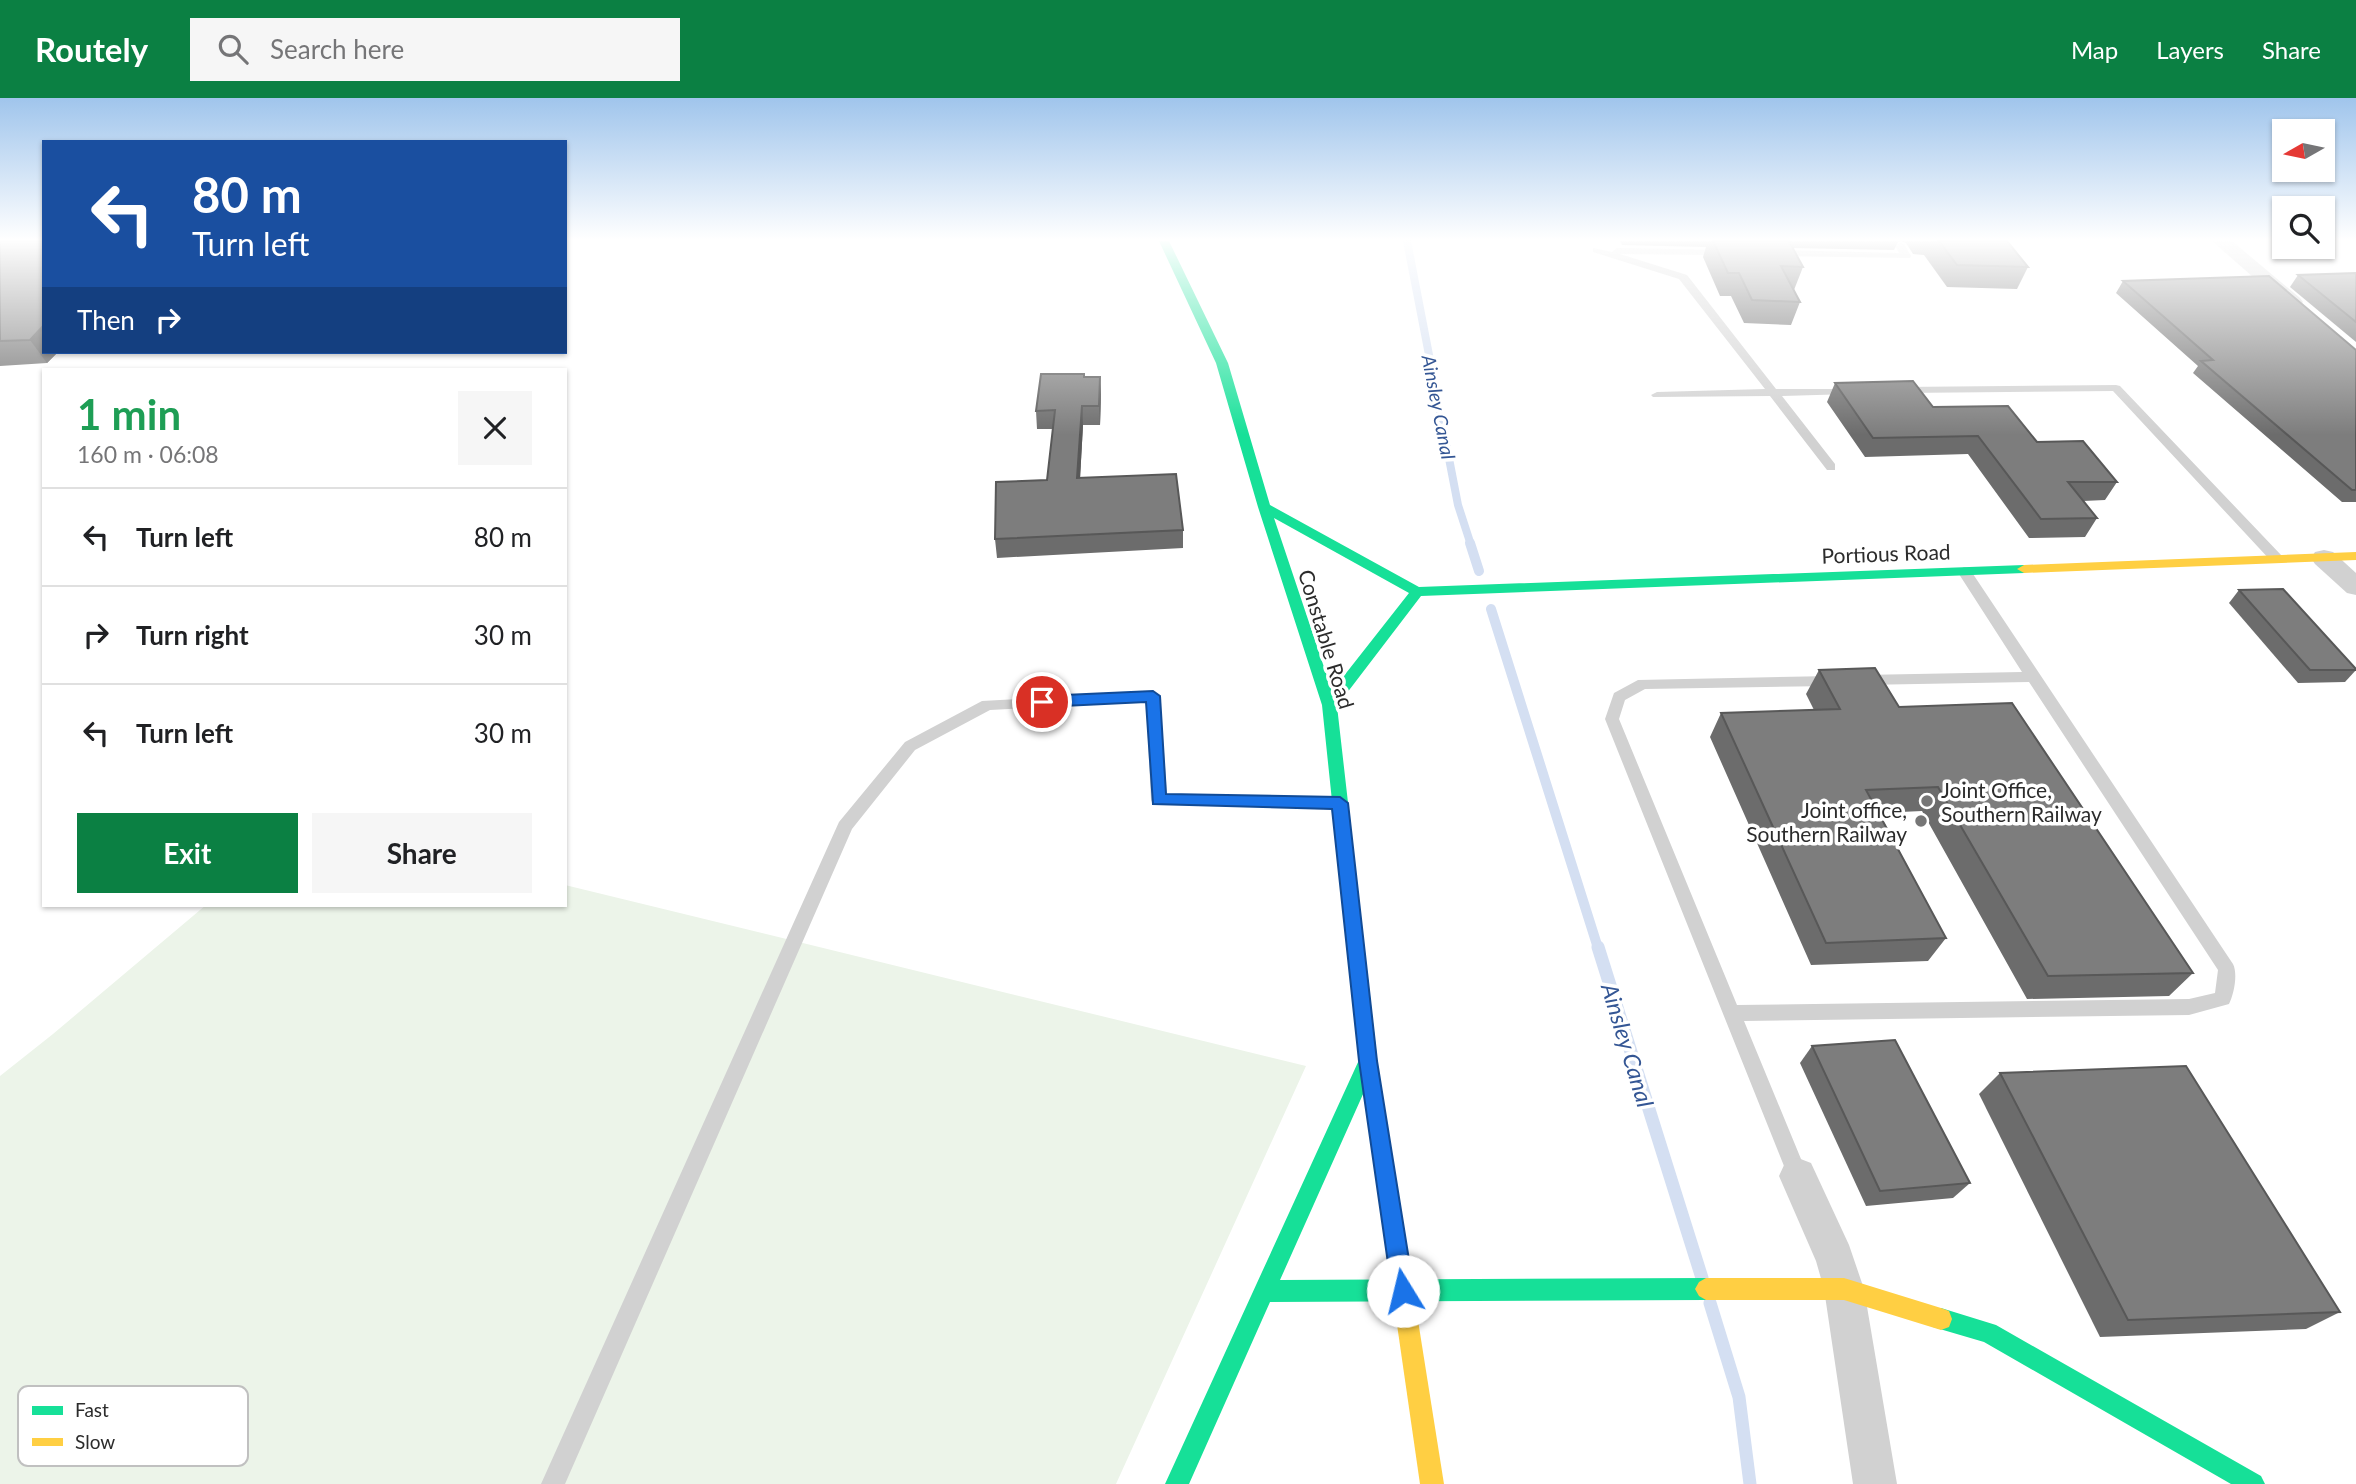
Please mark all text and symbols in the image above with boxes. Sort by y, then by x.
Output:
search box [190,18,680,81]
text: Routely [35,29,148,69]
icon: search [214,30,252,68]
text: Search here [270,33,404,65]
text: Map [2071,35,2118,64]
text: Layers [2156,35,2224,64]
text: Share [2262,35,2321,64]
north arrow [2272,119,2334,182]
map controls [2272,119,2335,259]
text: 80 m [192,165,302,223]
icon: left [77,168,168,259]
button: search [2272,196,2335,259]
text: Turn left [192,224,309,263]
icon: right [149,301,187,339]
text: Then [77,304,135,336]
water label: Ainsley Canal [1417,352,1460,461]
text: 1 min [77,389,181,439]
button: close [458,391,532,465]
text: 160 m · 06:08 [77,440,219,468]
icon: left [77,518,115,556]
text: Turn left [136,521,233,553]
text: 80 m [474,521,532,553]
street label: Portious Road [1821,538,1951,568]
street label: Constable Road [1294,566,1360,712]
icon: right [77,616,115,654]
text: Turn right [136,619,249,651]
text: 30 m [474,619,532,651]
pin [1012,672,1072,732]
icon: arrive [1023,683,1061,721]
icon: left [77,714,115,752]
text: Turn left [136,717,233,749]
text: 30 m [474,717,532,749]
place label: Joint Office, Southern Railway [1941,777,2102,826]
marker: Joint Office, Southern Railway [1919,793,1935,809]
place label: Joint office, Southern Railway [1746,797,1907,846]
button: Exit [77,813,298,893]
button: Share [312,813,532,893]
marker: Joint office, Southern Railway [1913,813,1929,829]
water label: Ainsley Canal [1596,979,1660,1110]
position arrow [1366,1254,1440,1328]
legend [18,1386,248,1466]
text: Fast [75,1398,109,1421]
text: Slow [75,1430,115,1453]

